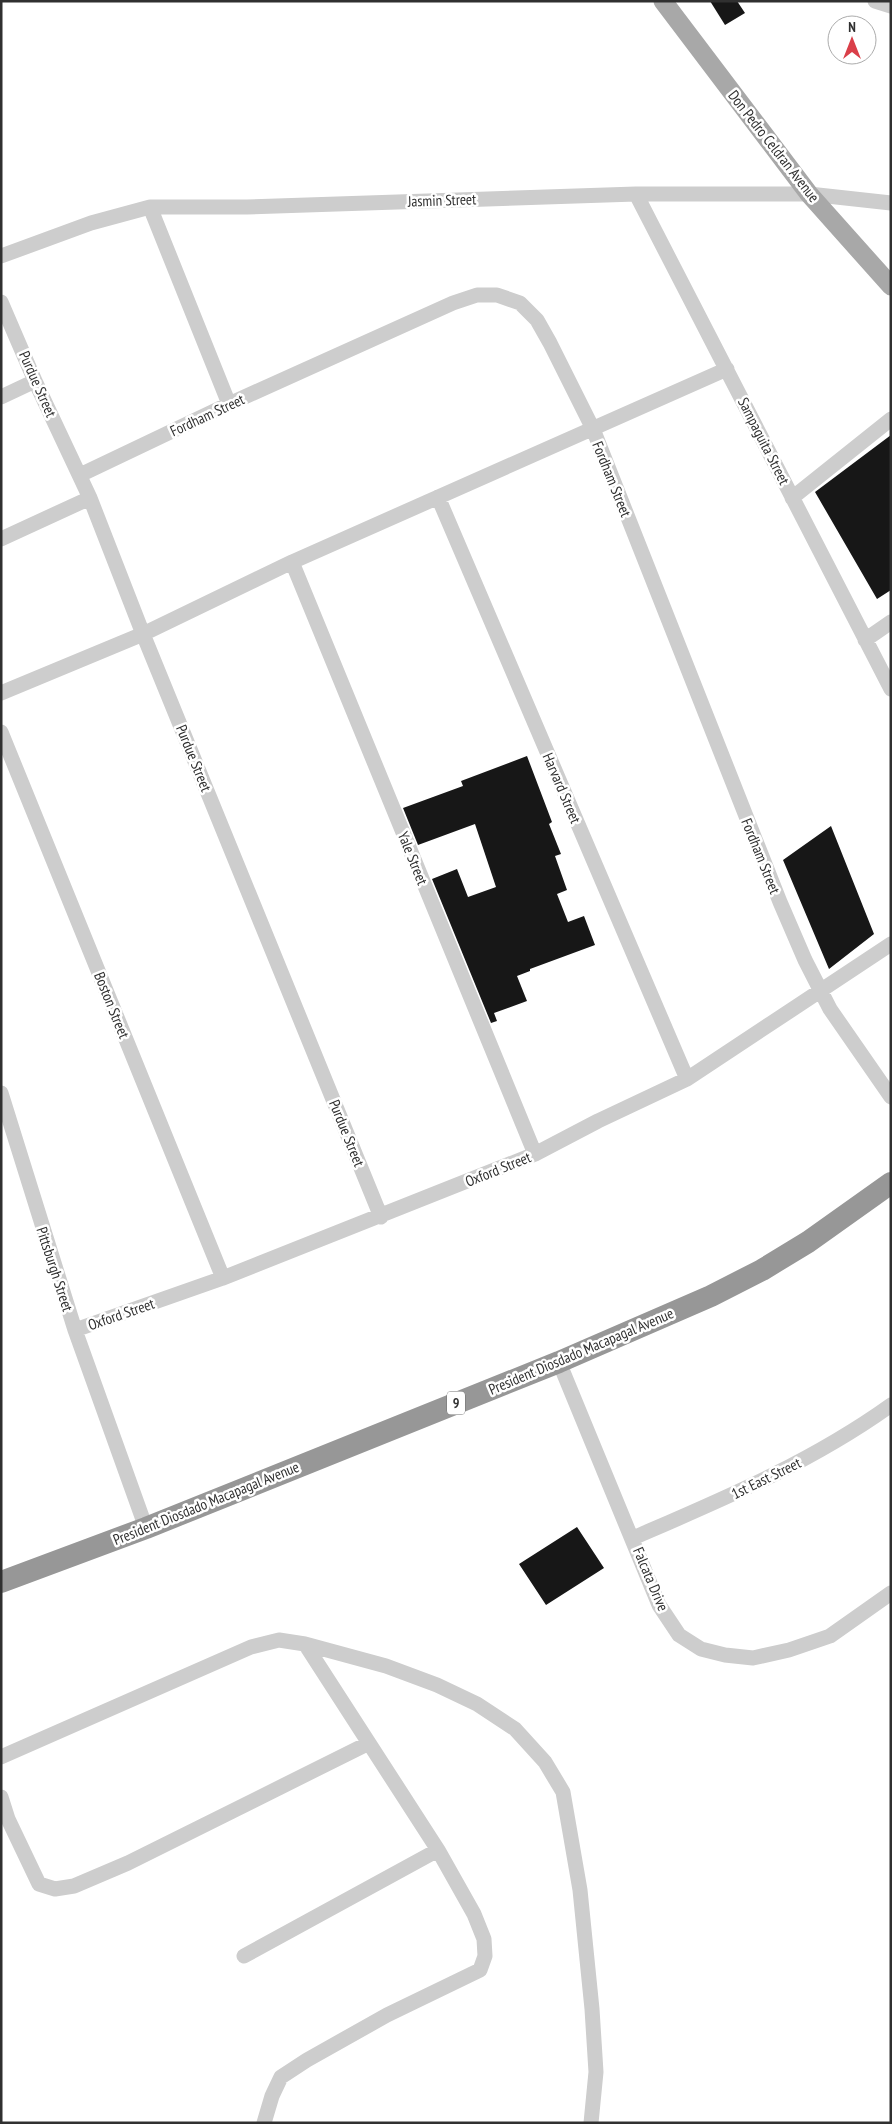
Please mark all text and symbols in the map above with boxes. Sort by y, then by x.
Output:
north arrow [827,15,877,65]
text: N [848,18,856,36]
street label: Don Pedro Celdran Avenue [724,86,824,206]
street label: Jasmin Street [406,189,477,211]
street label: Purdue Street [15,348,61,420]
street label: Fordham Street [167,390,247,440]
street label: Sampaguita Street [734,394,794,488]
street label: Fordham Street [588,438,636,520]
street label: Purdue Street [172,722,216,794]
street label: Harvard Street [539,750,585,826]
street label: Fordham Street [737,815,785,897]
street label: Yale Street [394,829,432,887]
street label: Boston Street [90,969,134,1041]
street label: Purdue Street [325,1097,369,1169]
street label: Oxford Street [462,1147,534,1191]
street label: Pittsburgh Street [32,1224,78,1314]
street label: Oxford Street [85,1294,157,1334]
street label: President Diosdado Macapagal Avenue [486,1303,676,1399]
road number: 9 [447,1392,465,1415]
street label: 1st East Street [728,1453,804,1503]
street label: President Diosdado Macapagal Avenue [110,1457,302,1549]
street label: Falcata Drive [629,1544,673,1614]

